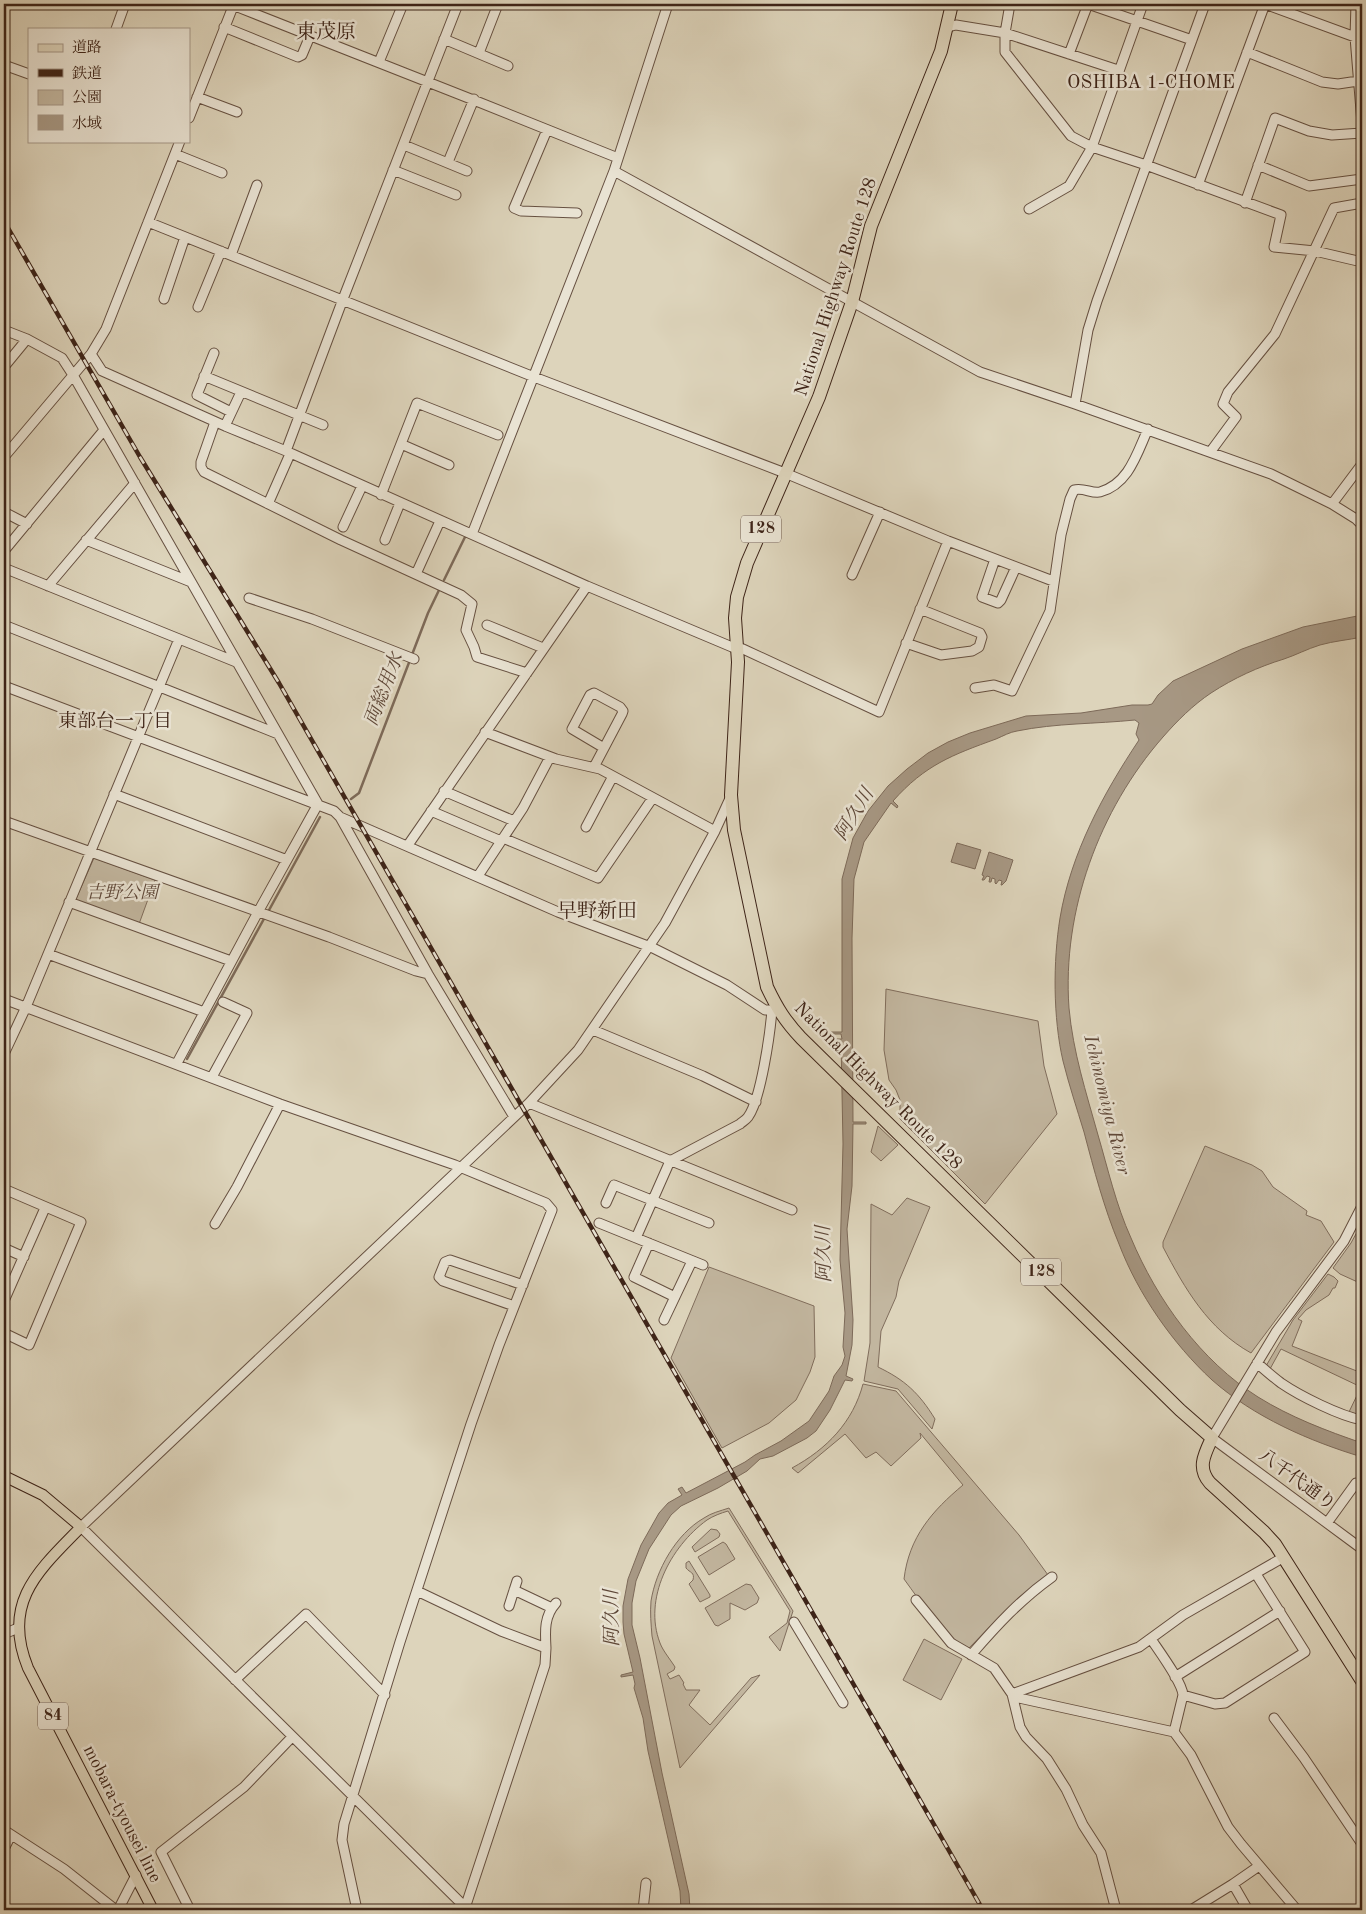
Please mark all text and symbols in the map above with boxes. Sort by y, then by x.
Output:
district label: 東茂原 [296,21,356,43]
legend [28,28,190,142]
text: 道路 [72,39,102,56]
text: 鉄道 [72,65,102,82]
district label: OSHIBA 1-CHOME [1067,74,1235,93]
text: 公園 [72,89,102,106]
text: 水域 [72,115,102,132]
street label: National Highway Route 128 [792,175,880,399]
road number: 128 [741,516,781,542]
water label: 両総用水 [361,649,408,729]
district label: 東部台一丁目 [58,710,172,732]
water label: 阿久川 [830,783,879,844]
park label: 吉野公園 [86,882,161,902]
district label: 早野新田 [557,900,637,922]
street label: National Highway Route 128 [791,999,965,1173]
water label: Ichinomiya River [1079,1032,1133,1178]
water label: 阿久川 [813,1223,835,1283]
road number: 128 [1021,1258,1061,1286]
street label: 八千代通り [1255,1445,1340,1514]
water label: 阿久川 [601,1587,623,1647]
road number: 84 [38,1702,68,1730]
street label: mobara-tyousei line [80,1742,164,1886]

